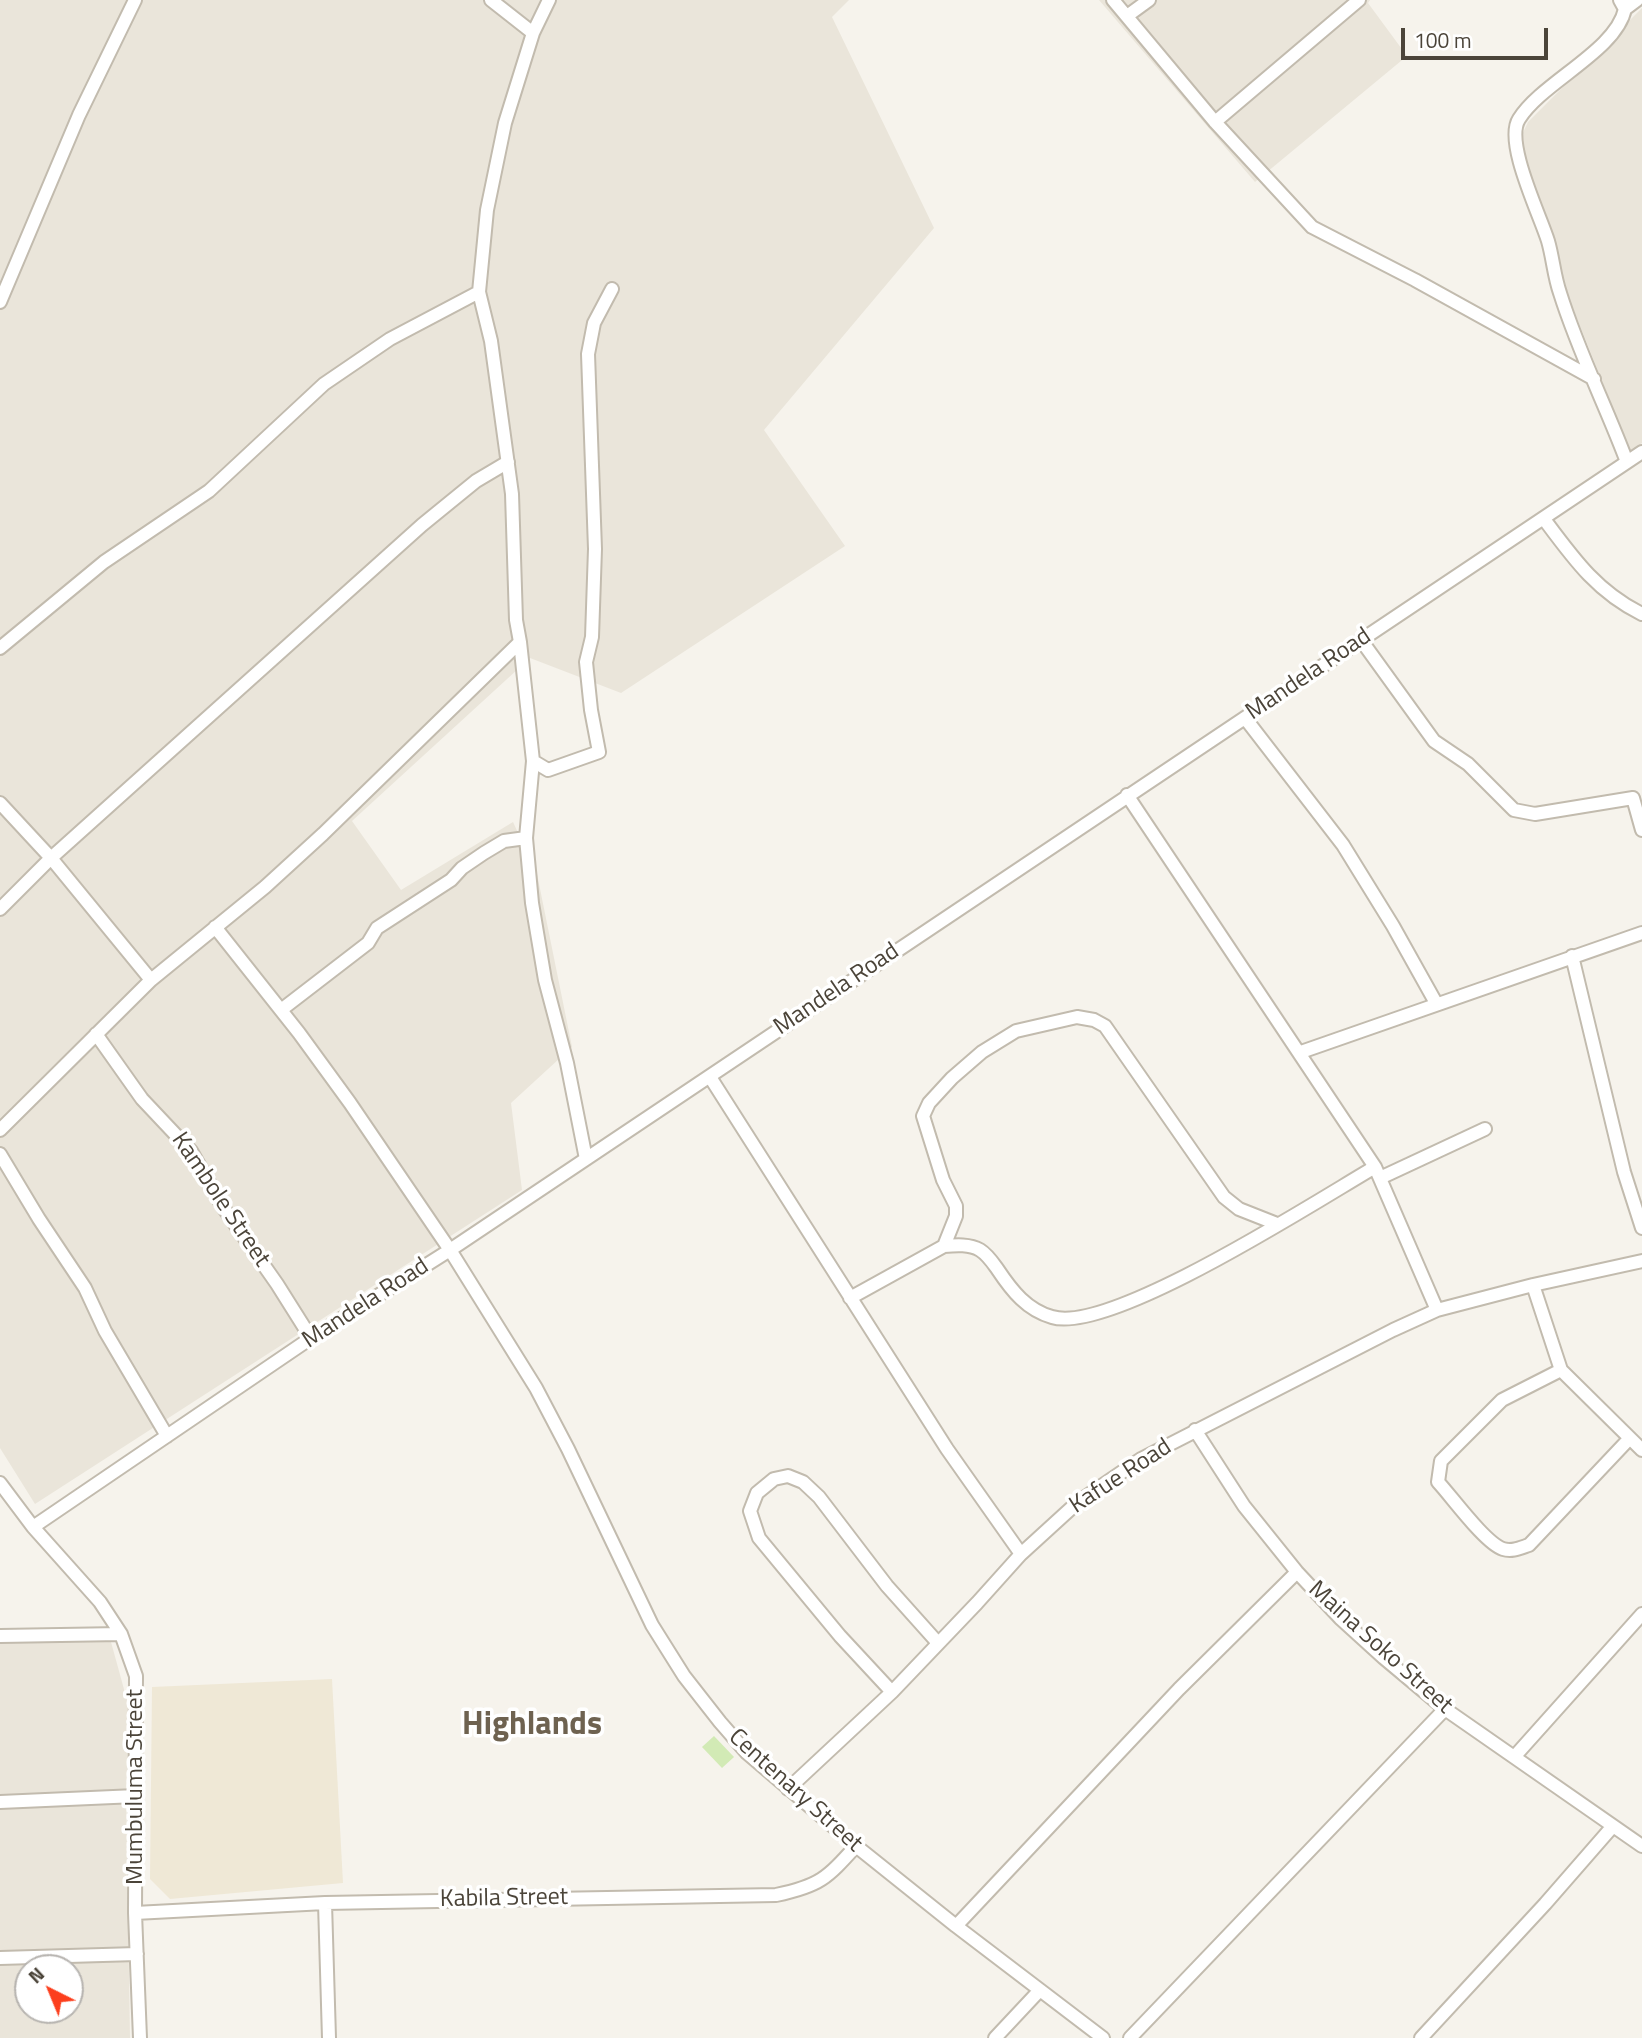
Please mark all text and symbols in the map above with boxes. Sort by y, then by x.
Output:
scale bar [1404,14,1551,58]
text: 100 m [1414,24,1471,56]
street label: Mandela Road [1241,623,1377,727]
street label: Mandela Road [769,938,905,1042]
street label: Kambole Street [164,1127,276,1273]
street label: Mandela Road [297,1253,435,1355]
street label: Kafue Road [1065,1433,1177,1521]
street label: Maina Soko Street [1302,1576,1458,1720]
street label: Mumbuluma Street [122,1689,150,1885]
district label: Highlands [462,1707,602,1745]
street label: Centenary Street [722,1723,868,1859]
street label: Kabila Street [440,1883,568,1915]
north arrow [14,1954,84,2024]
text: N [21,1960,50,1990]

